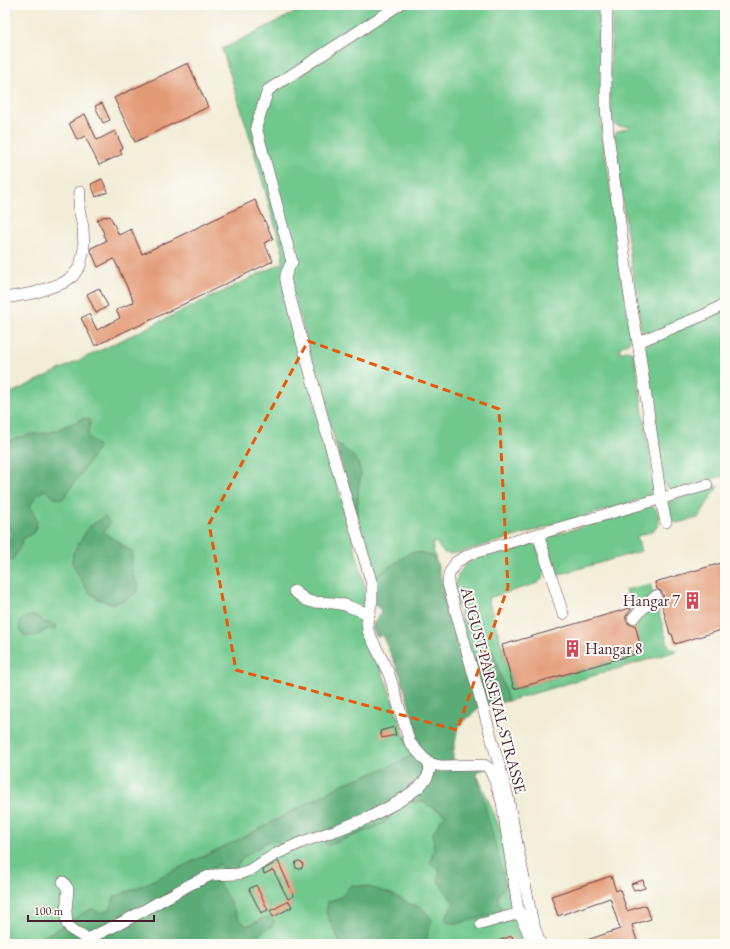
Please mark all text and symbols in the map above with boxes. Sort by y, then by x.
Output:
street label: AUGUST-PARSEVAL-STRASSE [456,584,531,796]
place label: Hangar 7 [623,590,680,611]
building icon: Hangar 7 [683,590,703,610]
building icon: Hangar 8 [562,638,582,658]
place label: Hangar 8 [585,638,643,659]
scale bar [28,897,154,923]
text: 100 m [34,903,64,919]

